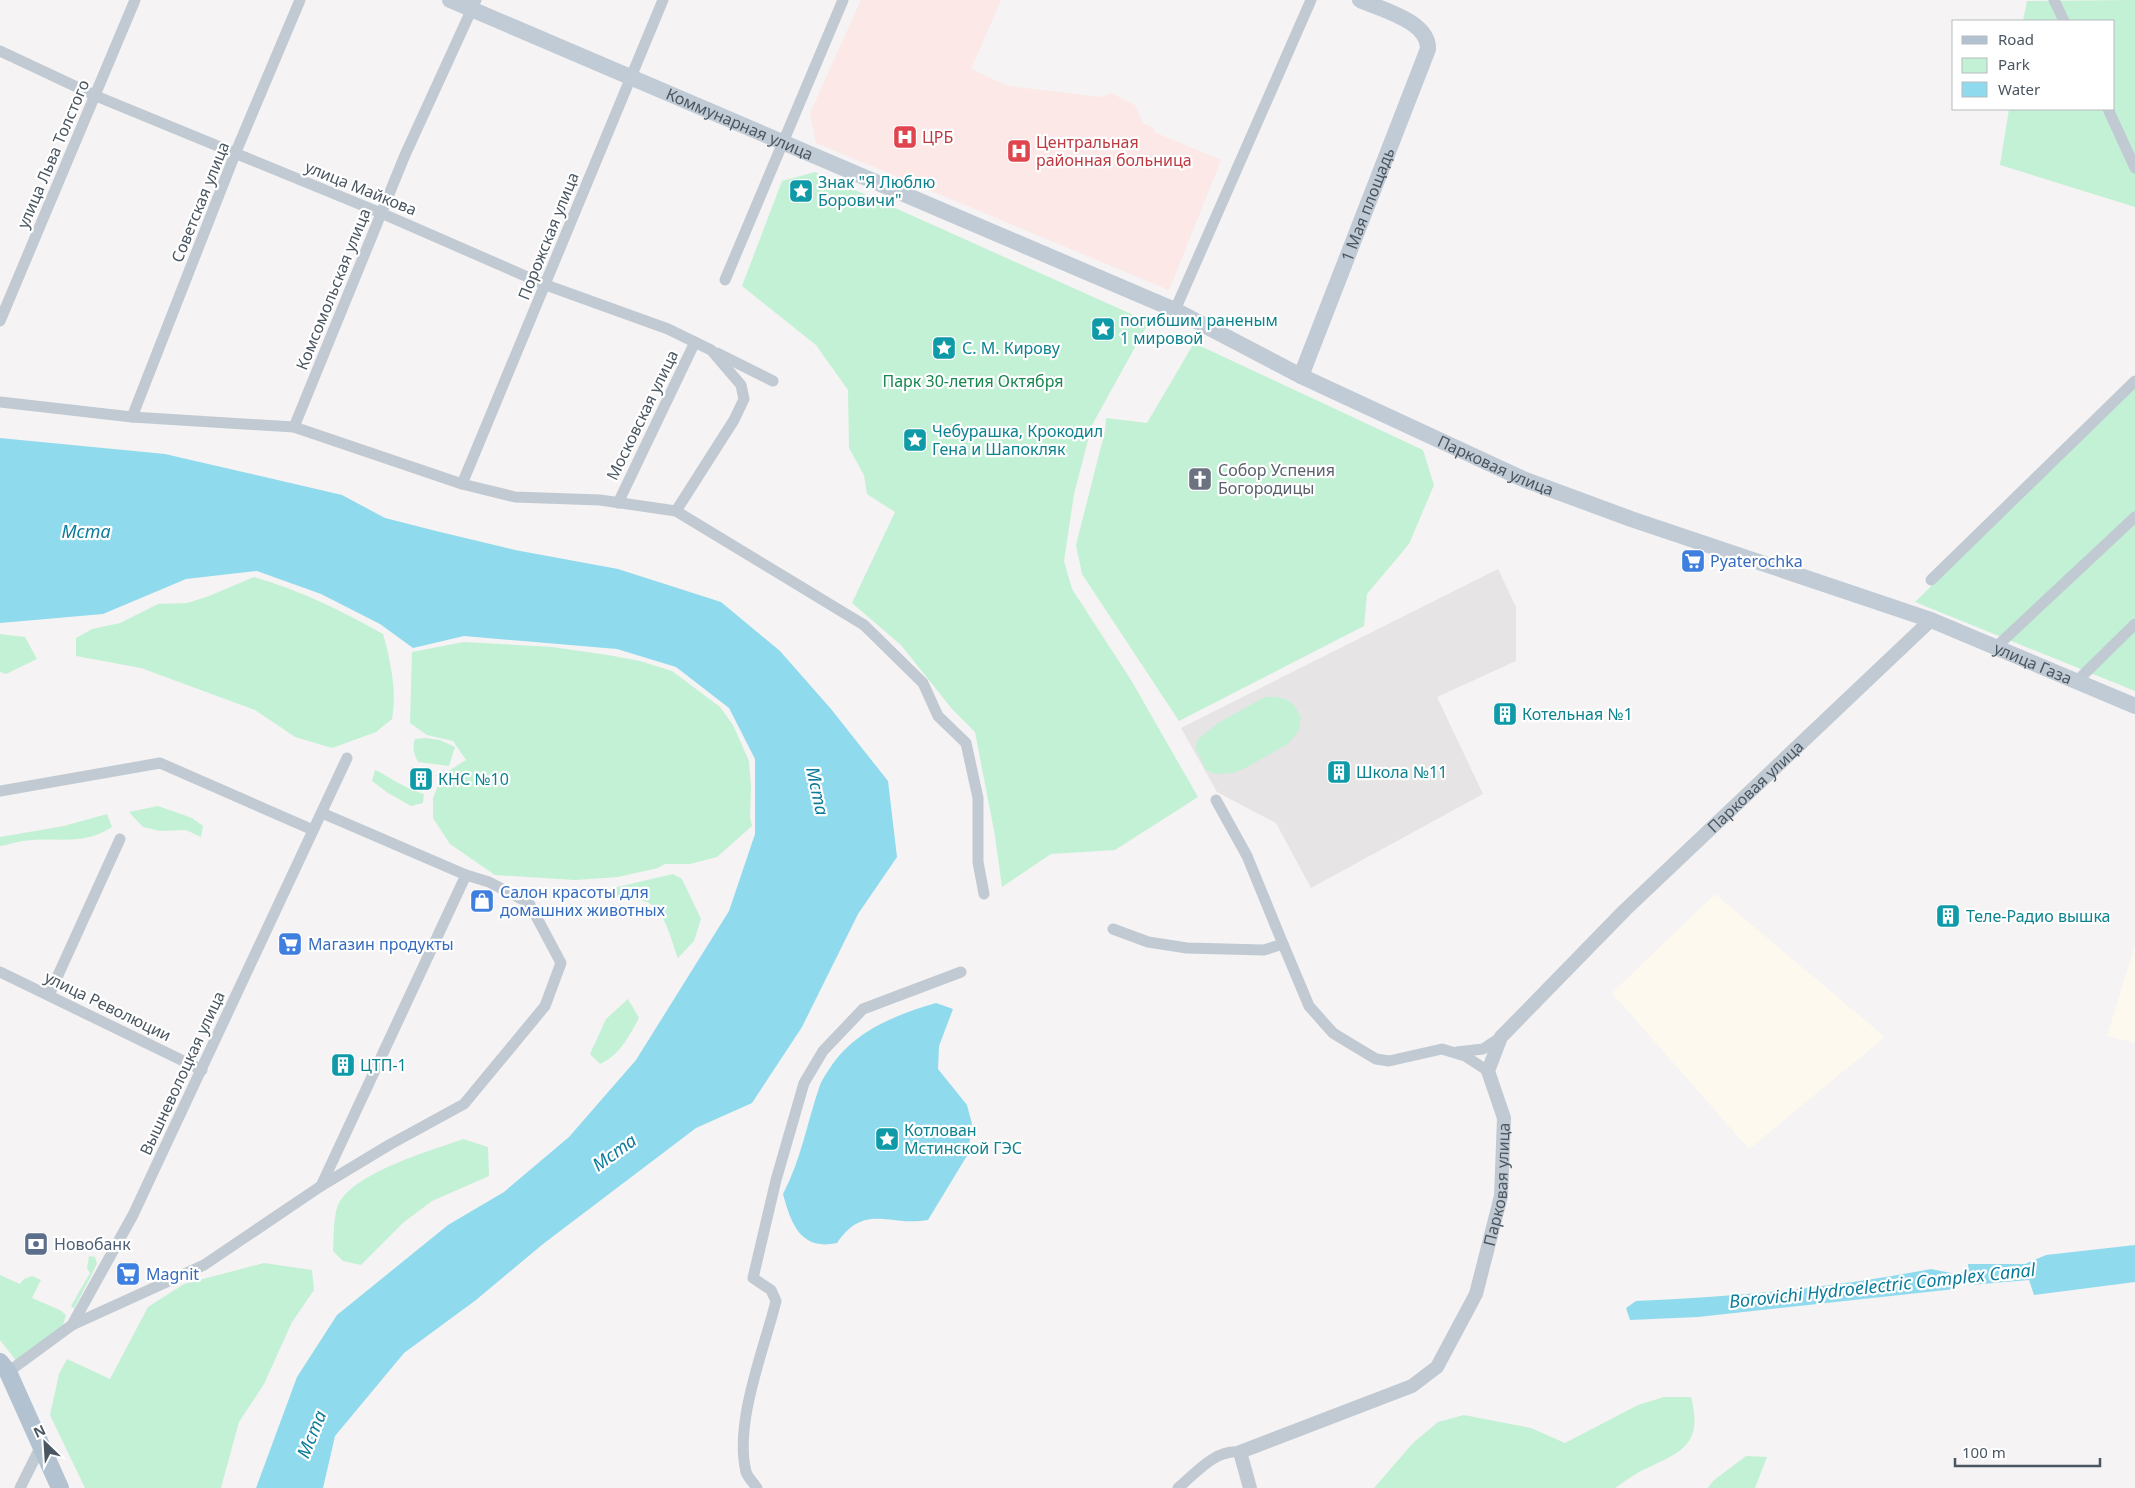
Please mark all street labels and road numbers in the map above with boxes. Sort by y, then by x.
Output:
street label: улица Льва Толстого [12,76,94,232]
street label: Коммунарная улица [663,83,817,165]
street label: Советская улица [166,138,234,266]
street label: 1 Мая площадь [1336,144,1400,265]
street label: улица Майкова [302,156,420,220]
street label: Порожская улица [512,169,584,303]
street label: Комсомольская улица [291,205,375,373]
street label: Московская улица [601,346,683,484]
street label: Парковая улица [1434,430,1557,500]
street label: улица Газа [1991,637,2076,689]
street label: Парковая улица [1702,736,1808,837]
street label: улица Революции [41,966,175,1046]
street label: Вышневолоцкая улица [134,987,230,1159]
street label: Парковая улица [1478,1122,1515,1248]

